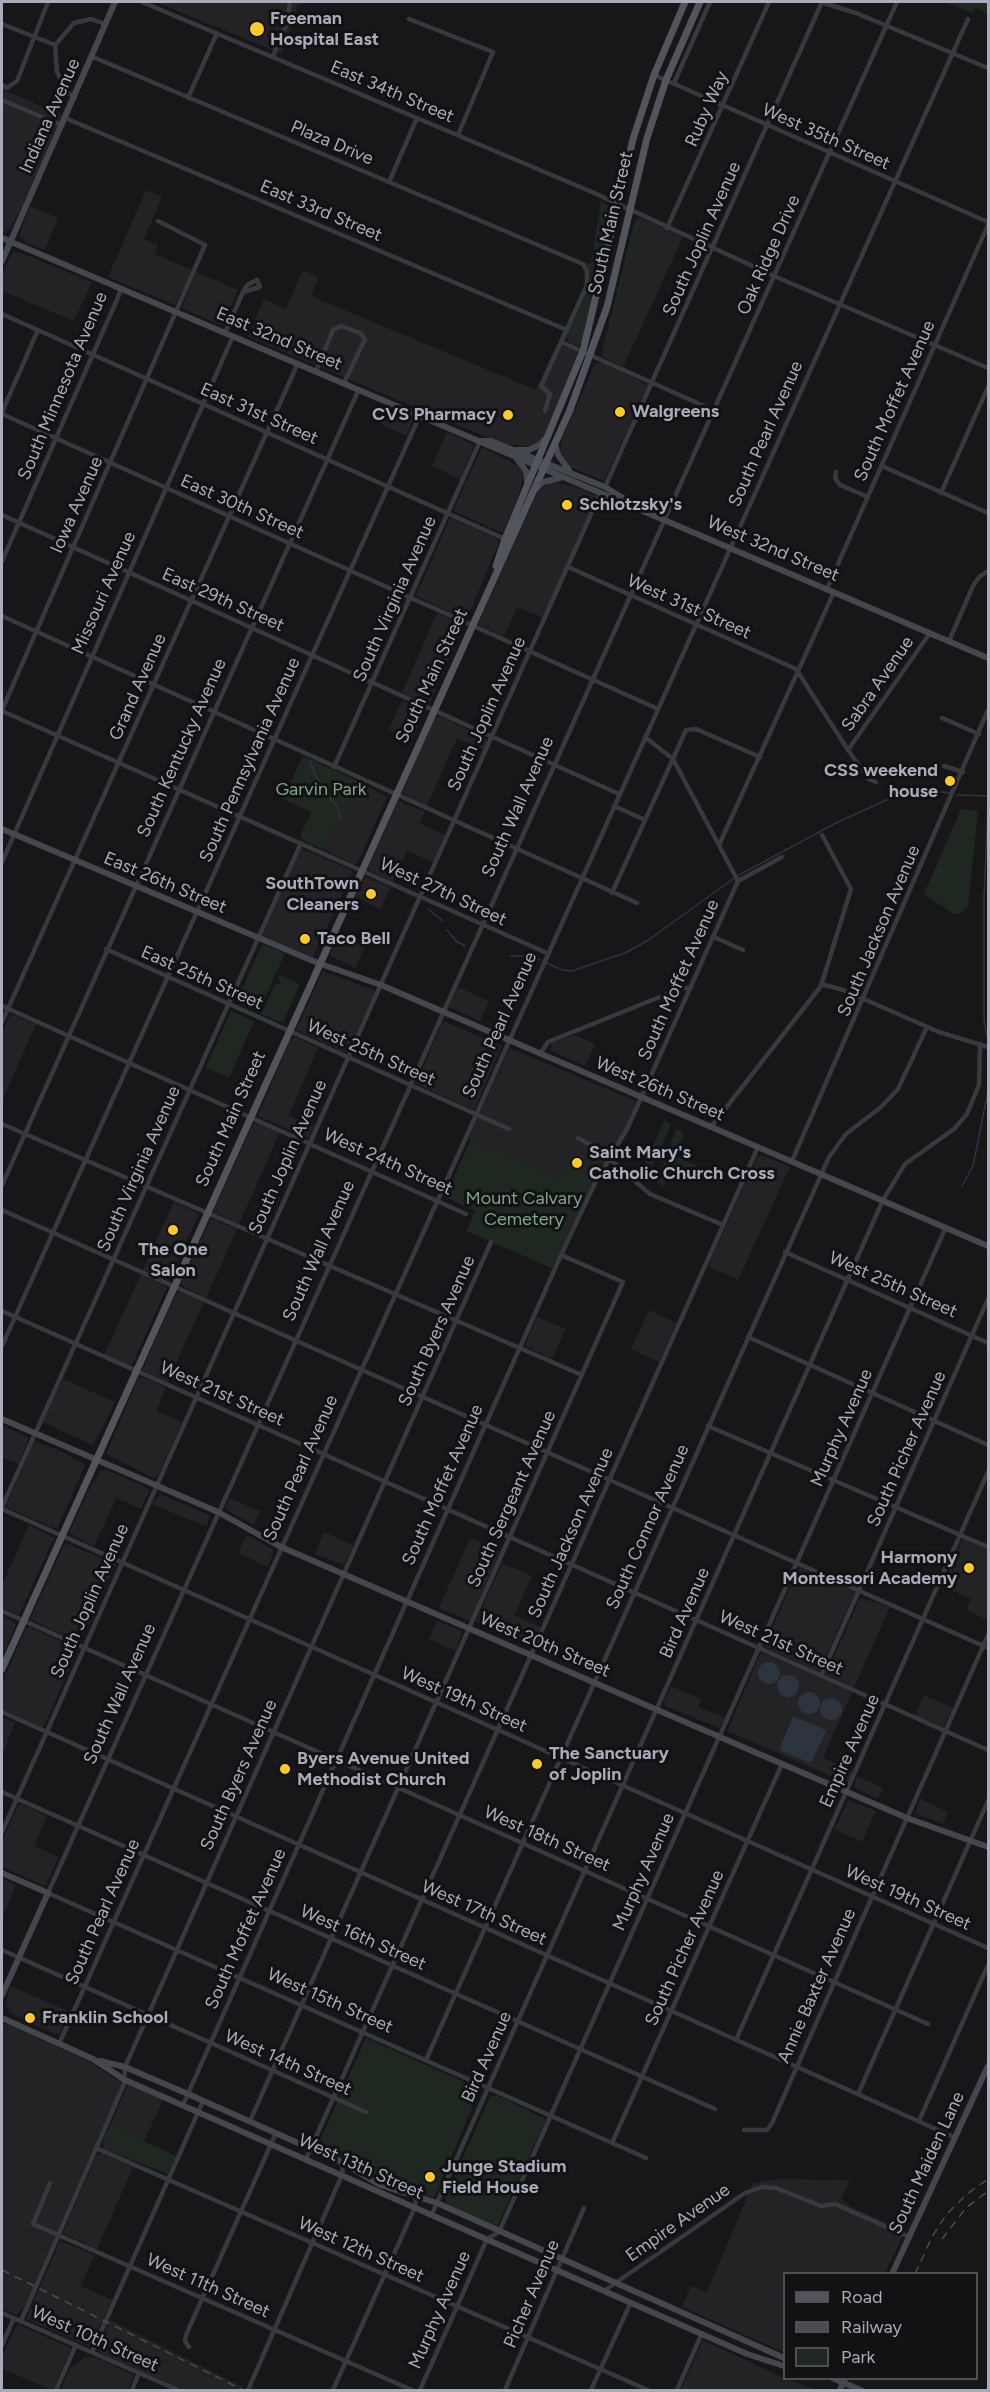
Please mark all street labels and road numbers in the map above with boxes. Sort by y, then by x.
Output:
street label: Indiana Avenue [15,55,85,177]
street label: East 34th Street [327,56,457,128]
street label: Ruby Way [681,68,733,150]
street label: West 35th Street [759,99,893,175]
street label: Plaza Drive [287,116,377,170]
street label: South Main Street [584,149,638,297]
street label: South Joplin Avenue [658,158,746,320]
street label: East 33rd Street [257,176,385,246]
street label: Oak Ridge Drive [733,192,805,318]
street label: South Minnesota Avenue [14,289,112,483]
street label: East 32nd Street [213,303,345,375]
street label: South Moffet Avenue [850,317,940,485]
street label: South Pearl Avenue [724,358,808,510]
street label: East 31st Street [197,378,321,450]
street label: Iowa Avenue [46,453,108,557]
street label: East 30th Street [177,470,307,544]
street label: West 32nd Street [704,511,842,587]
street label: South Virginia Avenue [349,513,441,685]
street label: Missouri Avenue [67,528,141,658]
street label: East 29th Street [159,563,287,637]
street label: West 31st Street [624,570,754,644]
street label: South Main Street [391,605,473,747]
street label: Grand Avenue [105,630,171,744]
street label: Sabra Avenue [837,632,919,736]
street label: South Joplin Avenue [443,633,531,795]
street label: South Pennsylvania Avenue [195,654,305,866]
street label: South Kentucky Avenue [133,655,231,841]
street label: South Wall Avenue [477,733,559,881]
street label: South Jackson Avenue [833,842,925,1020]
street label: East 26th Street [100,847,230,919]
street label: West 27th Street [376,853,510,931]
street label: South Moffet Avenue [634,896,724,1064]
street label: East 25th Street [138,941,266,1015]
street label: South Pearl Avenue [458,949,542,1101]
street label: West 25th Street [304,1015,438,1091]
street label: South Main Street [191,1048,271,1190]
street label: West 26th Street [592,1052,728,1126]
street label: South Joplin Avenue [244,1076,332,1238]
street label: South Virginia Avenue [93,1083,185,1255]
street label: West 24th Street [320,1124,456,1200]
street label: South Wall Avenue [278,1177,360,1325]
street label: West 25th Street [826,1247,960,1323]
street label: South Byers Avenue [394,1252,480,1410]
street label: West 21st Street [157,1357,287,1431]
street label: Murphy Avenue [806,1366,878,1490]
street label: South Picher Avenue [863,1368,951,1530]
street label: South Pearl Avenue [259,1392,343,1544]
street label: South Moffet Avenue [398,1401,488,1569]
street label: South Sergeant Avenue [463,1407,561,1591]
street label: South Connor Avenue [602,1441,694,1613]
street label: South Jackson Avenue [524,1445,618,1621]
street label: South Joplin Avenue [46,1520,134,1682]
street label: Bird Avenue [655,1564,715,1662]
street label: West 21st Street [716,1606,846,1680]
street label: West 20th Street [477,1608,613,1682]
street label: South Wall Avenue [79,1620,161,1768]
street label: West 19th Street [398,1663,530,1737]
street label: Empire Avenue [815,1691,885,1811]
street label: South Byers Avenue [196,1696,282,1854]
street label: West 18th Street [480,1801,614,1877]
street label: Murphy Avenue [608,1810,680,1934]
street label: South Pearl Avenue [61,1836,145,1988]
street label: South Moffet Avenue [201,1845,291,2013]
street label: West 19th Street [842,1861,974,1935]
street label: South Picher Avenue [641,1867,729,2029]
street label: West 17th Street [418,1876,550,1950]
street label: West 16th Street [297,1901,429,1975]
street label: Annie Baxter Avenue [773,1905,861,2067]
street label: West 15th Street [264,1964,396,2038]
street label: Bird Avenue [457,2008,517,2106]
street label: West 14th Street [221,2025,355,2101]
street label: South Maiden Lane [885,2088,969,2238]
street label: West 13th Street [295,2130,427,2204]
street label: Empire Avenue [622,2179,734,2267]
street label: West 12th Street [295,2213,427,2287]
street label: Picher Avenue [499,2237,565,2351]
street label: Murphy Avenue [404,2248,476,2372]
street label: West 11th Street [143,2249,273,2323]
street label: West 10th Street [28,2301,162,2377]

